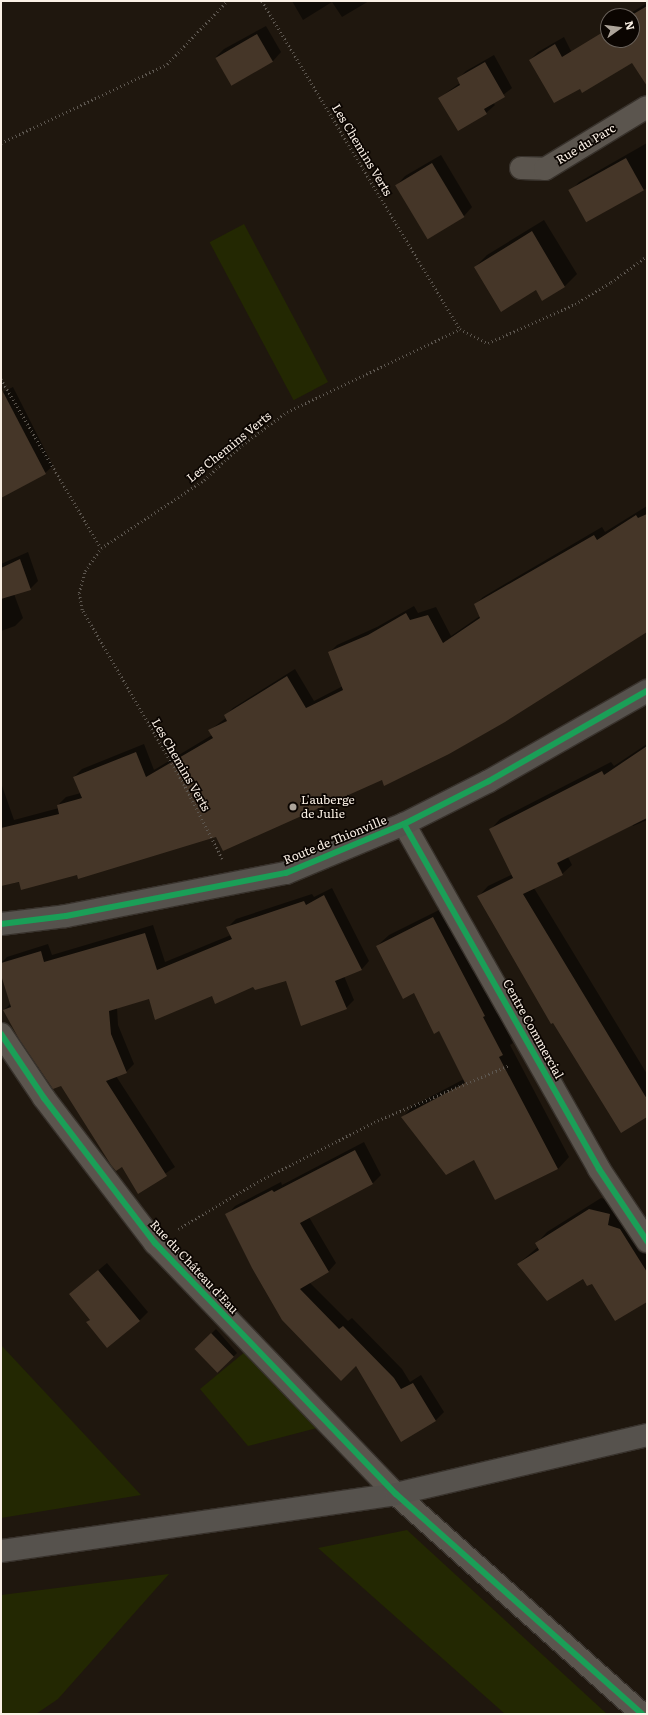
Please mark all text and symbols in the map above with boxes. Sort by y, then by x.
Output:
north arrow [600,8,640,48]
text: N [622,19,640,32]
street label: Les Chemins Verts [329,101,395,199]
street label: Rue du Parc [554,121,618,167]
street label: Les Chemins Verts [184,409,274,485]
street label: Les Chemins Verts [149,716,213,814]
place label: L'auberge de Julie [301,793,355,821]
marker: L'auberge de Julie [288,802,298,812]
street label: Route de Thionville [281,813,389,867]
street label: Centre Commercial [500,977,566,1081]
street label: Rue du Château d'Eau [147,1217,241,1317]

